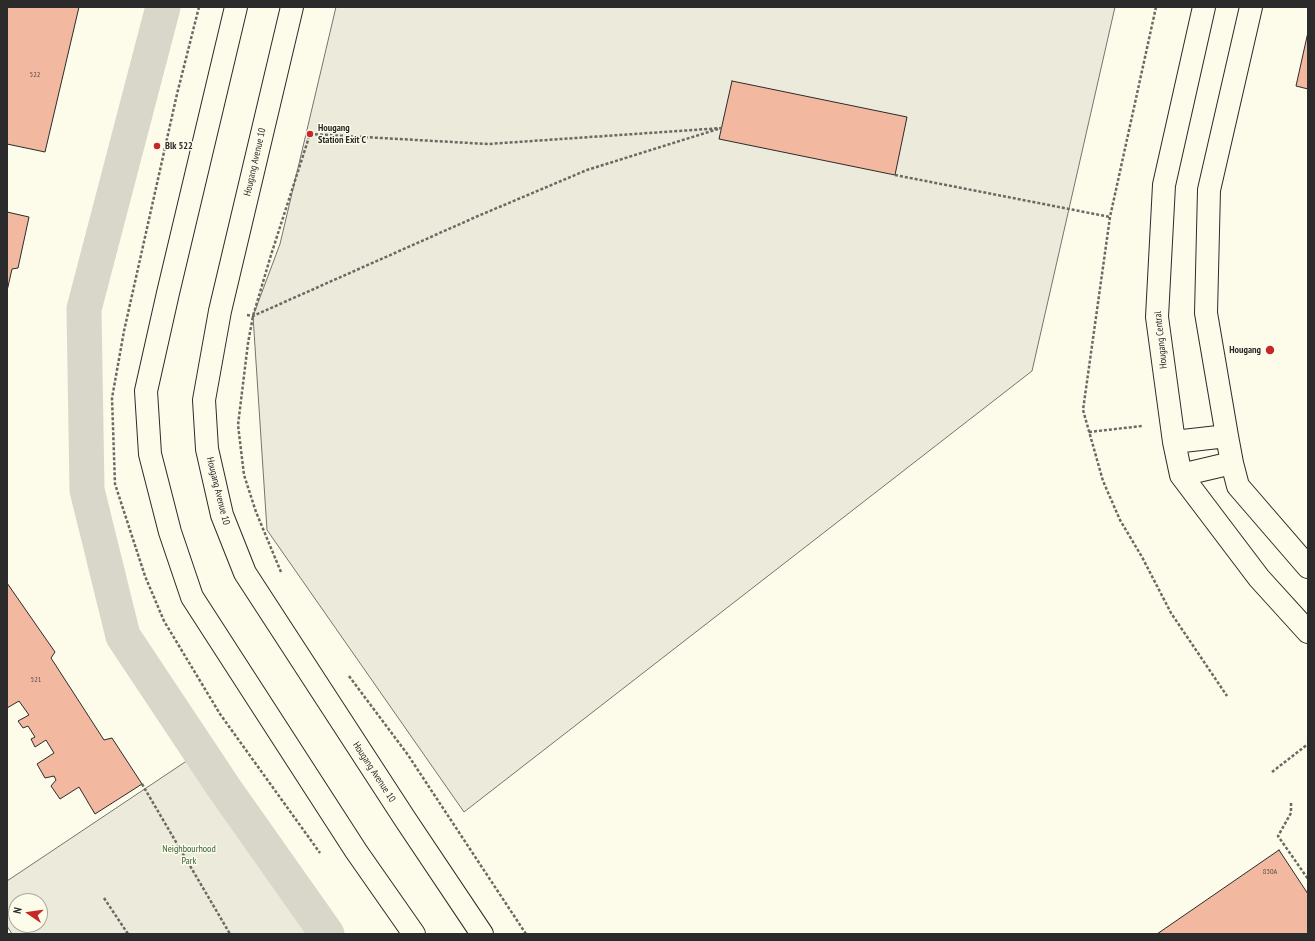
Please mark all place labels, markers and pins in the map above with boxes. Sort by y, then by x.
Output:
place label: Hougang Station Exit C [318,122,366,146]
marker: Hougang Station Exit C [305,129,315,139]
place label: Blk 522 [165,140,193,152]
marker: Blk 522 [152,141,162,151]
place label: Hougang [1229,344,1261,356]
marker: Hougang [1264,344,1276,356]

